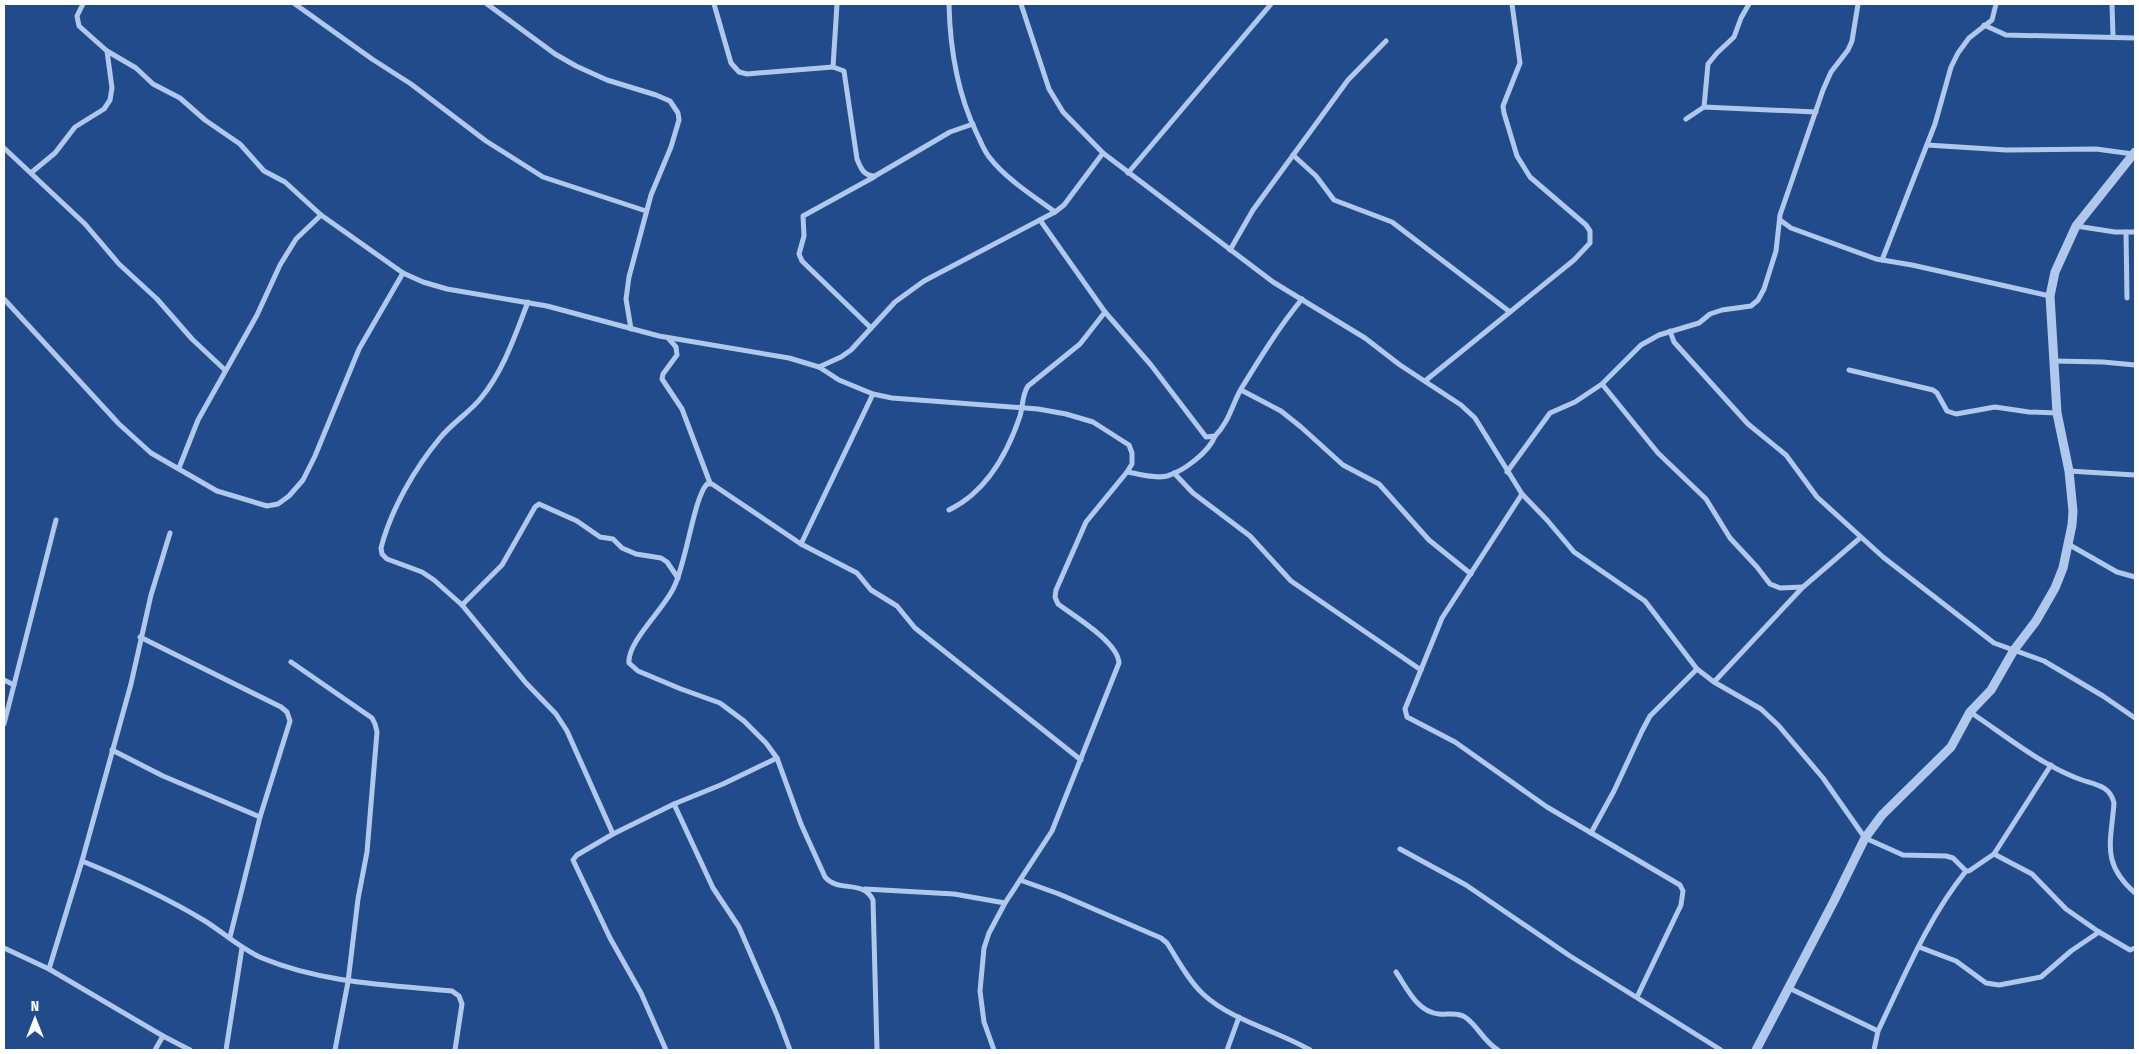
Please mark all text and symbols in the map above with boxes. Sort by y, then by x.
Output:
north arrow [10,994,60,1044]
text: N [31,998,39,1015]

